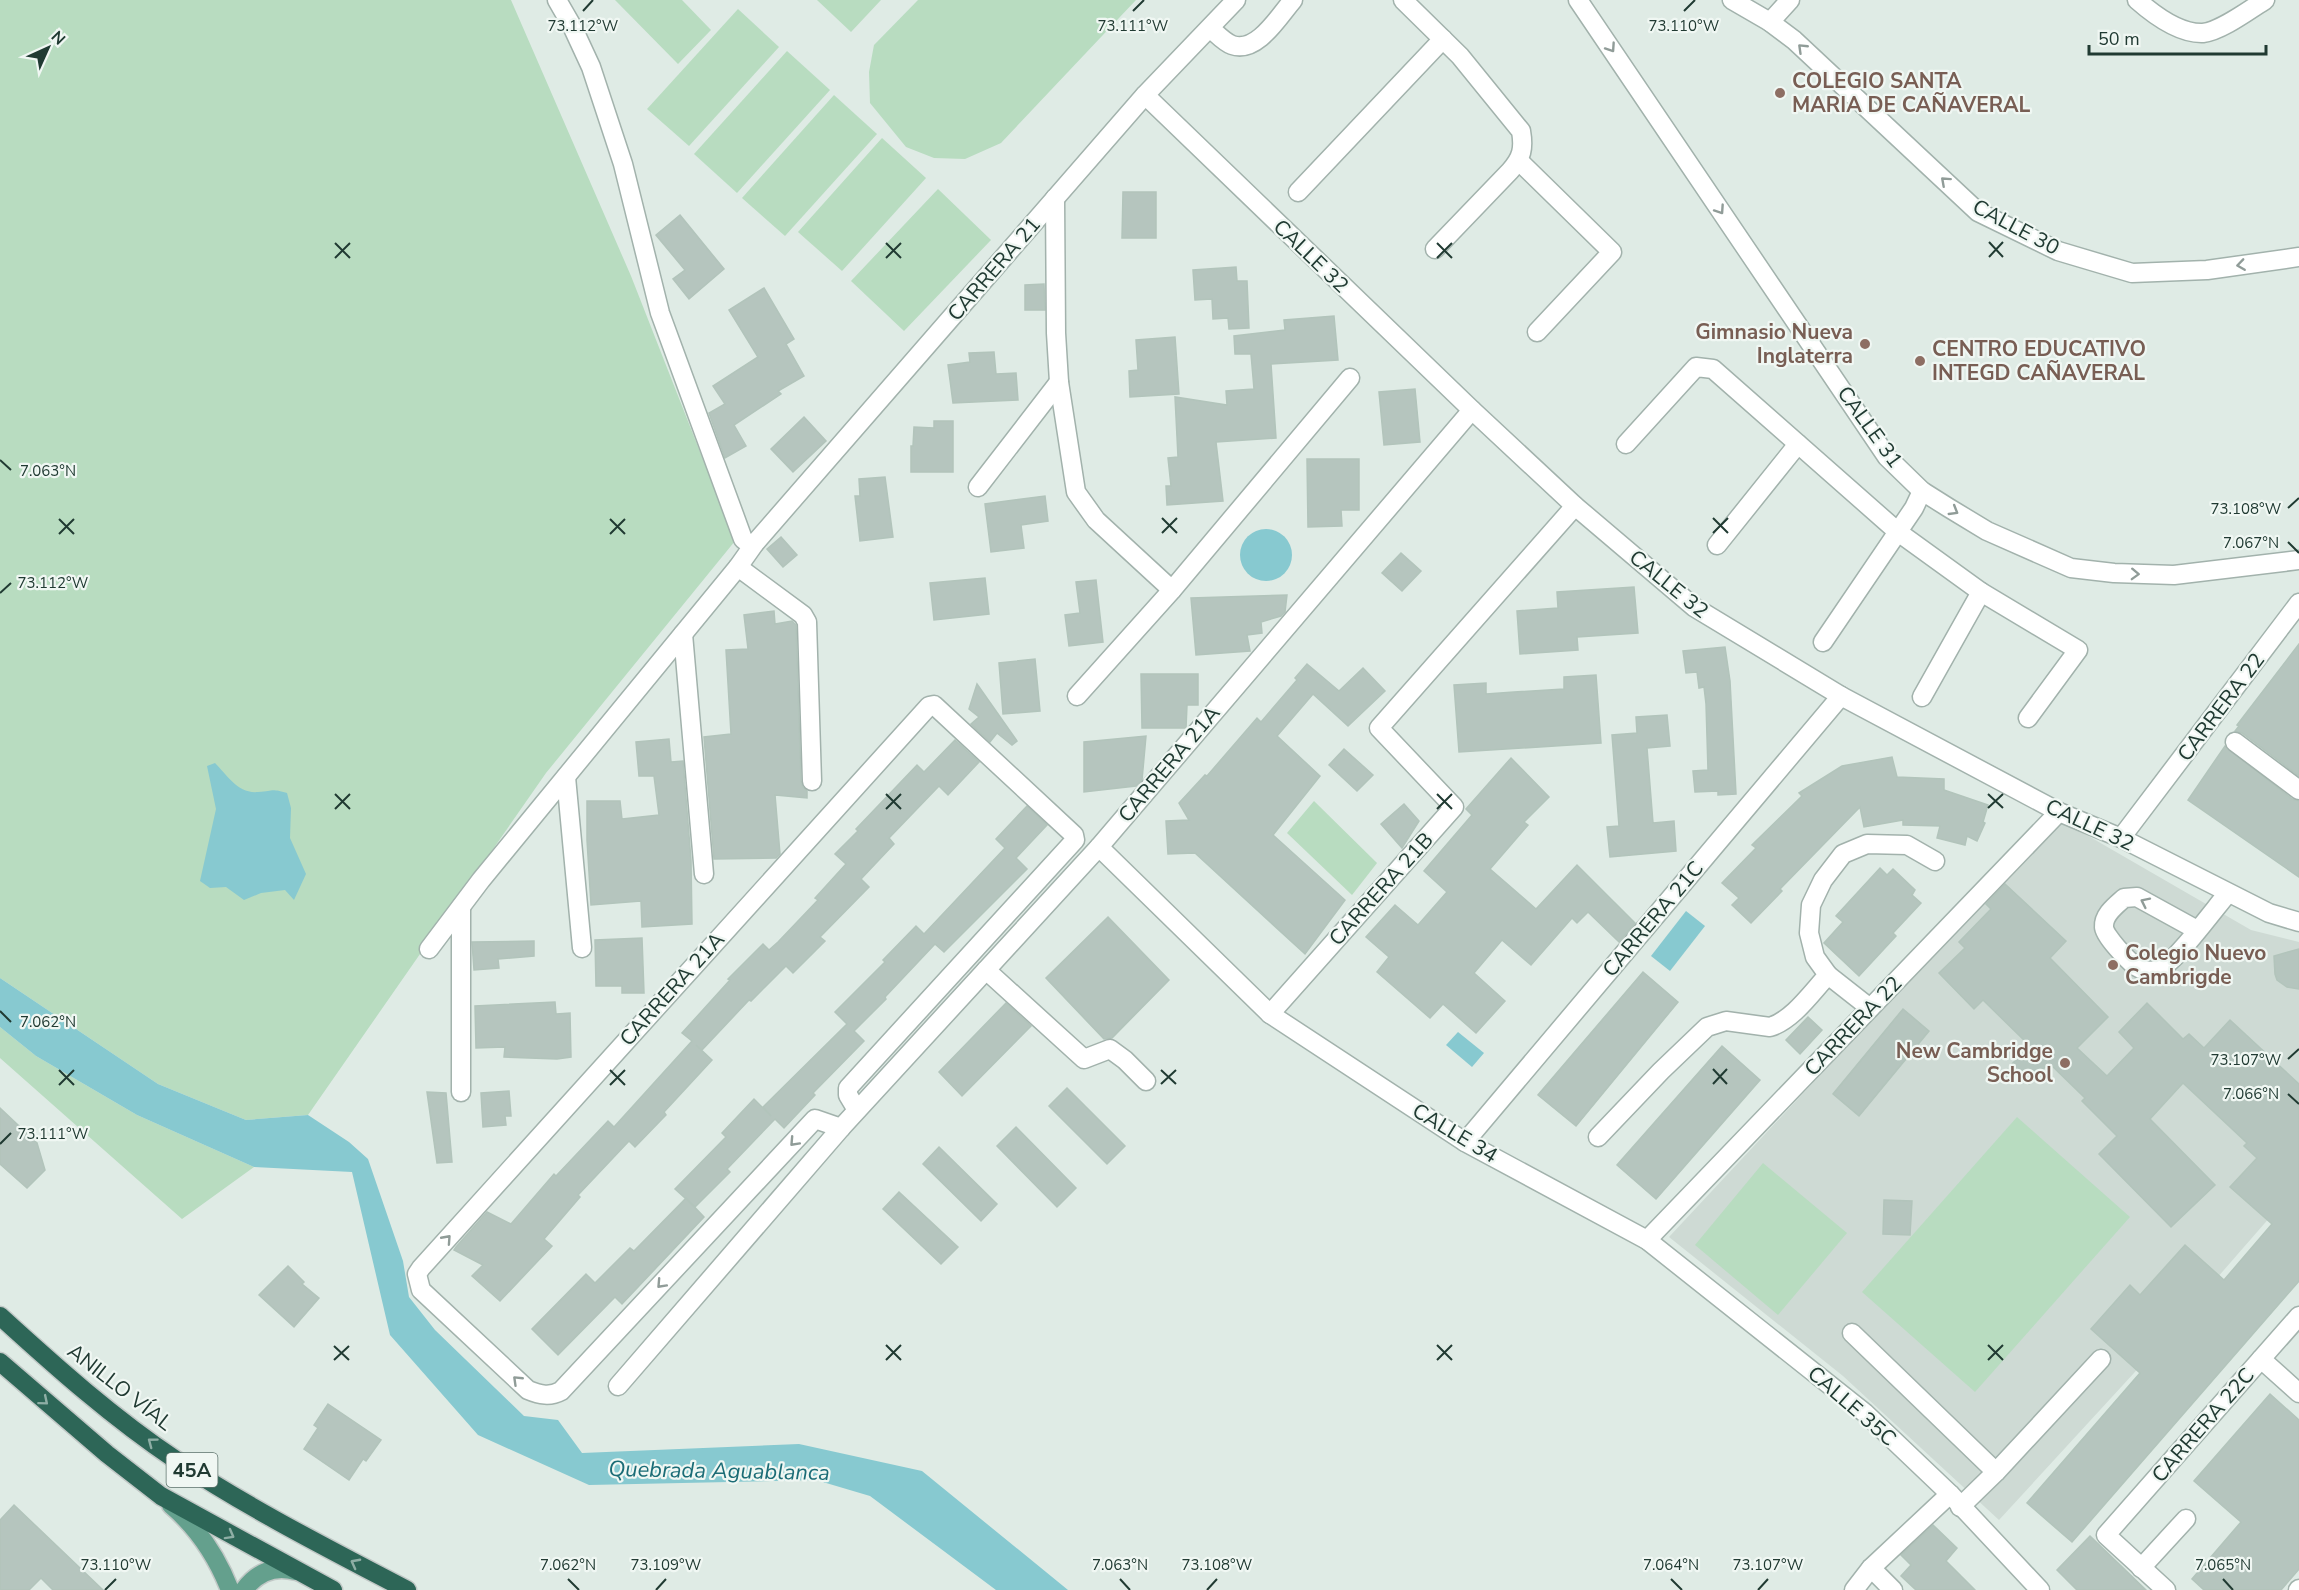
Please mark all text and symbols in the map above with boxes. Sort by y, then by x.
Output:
text: 73.112°W [548,16,619,36]
text: 73.111°W [1098,16,1169,36]
text: 73.110°W [1649,16,1720,36]
north arrow [18,18,78,78]
scale bar [2089,18,2266,56]
text: N [46,26,70,50]
text: 50 m [2098,27,2140,51]
one-way arrow [1604,42,1615,53]
one-way arrow [1799,44,1809,55]
place label: COLEGIO SANTA MARIA DE CAÑAVERAL [1792,67,2031,119]
marker: COLEGIO SANTA MARIA DE CAÑAVERAL [1773,86,1787,100]
one-way arrow [1941,177,1951,188]
street label: CALLE 30 [1968,192,2064,262]
one-way arrow [1713,204,1725,214]
street label: CARRERA 21 [941,211,1047,327]
street label: CALLE 32 [1267,213,1355,299]
one-way arrow [2236,259,2246,271]
place label: Gimnasio Nueva Inglaterra [1695,318,1853,370]
place label: CENTRO EDUCATIVO INTEGD CAÑAVERAL [1932,335,2146,387]
marker: Gimnasio Nueva Inglaterra [1858,337,1872,351]
marker: CENTRO EDUCATIVO INTEGD CAÑAVERAL [1913,354,1927,368]
street label: CALLE 31 [1831,380,1909,474]
text: 7.063°N [20,461,76,481]
text: 73.108°W [2211,499,2282,519]
one-way arrow [1948,504,1958,515]
text: 7.067°N [2223,533,2279,553]
street label: CALLE 32 [1623,543,1715,625]
one-way arrow [2130,567,2139,580]
text: 73.112°W [18,573,89,593]
street label: CARRERA 22 [2171,647,2271,767]
street label: CARRERA 21A [1112,700,1226,828]
street label: CALLE 32 [2041,792,2139,858]
street label: CARRERA 21B [1323,826,1439,952]
street label: CARRERA 21C [1596,855,1710,983]
one-way arrow [2141,897,2152,909]
street label: CARRERA 21A [613,926,731,1052]
place label: Colegio Nuevo Cambrigde [2125,939,2266,991]
marker: Colegio Nuevo Cambrigde [2106,958,2120,972]
street label: CARRERA 22 [1798,970,1908,1082]
text: 7.062°N [20,1012,76,1032]
place label: New Cambridge School [1896,1037,2053,1089]
text: 73.107°W [2211,1050,2282,1070]
marker: New Cambridge School [2058,1056,2072,1070]
text: 7.066°N [2223,1084,2279,1104]
street label: CALLE 34 [1407,1097,1503,1169]
text: 73.111°W [18,1124,89,1144]
one-way arrow [790,1135,801,1146]
one-way arrow [440,1235,451,1246]
one-way arrow [657,1277,668,1288]
street label: ANILLO VÍAL [62,1337,179,1437]
street label: CALLE 35C [1802,1360,1902,1452]
street label: CARRERA 22C [2145,1362,2261,1488]
one-way arrow [514,1376,524,1387]
one-way arrow [37,1394,48,1405]
one-way arrow [147,1438,158,1449]
road number: 45A [166,1453,218,1487]
water label: Quebrada Aguablanca [608,1454,830,1488]
one-way arrow [224,1527,234,1539]
text: 73.110°W [81,1555,152,1575]
text: 7.062°N [540,1555,596,1575]
text: 73.109°W [631,1555,702,1575]
text: 7.063°N [1092,1555,1148,1575]
text: 73.108°W [1182,1555,1253,1575]
text: 7.064°N [1643,1555,1699,1575]
text: 73.107°W [1733,1555,1804,1575]
text: 7.065°N [2195,1555,2251,1575]
one-way arrow [351,1559,362,1570]

